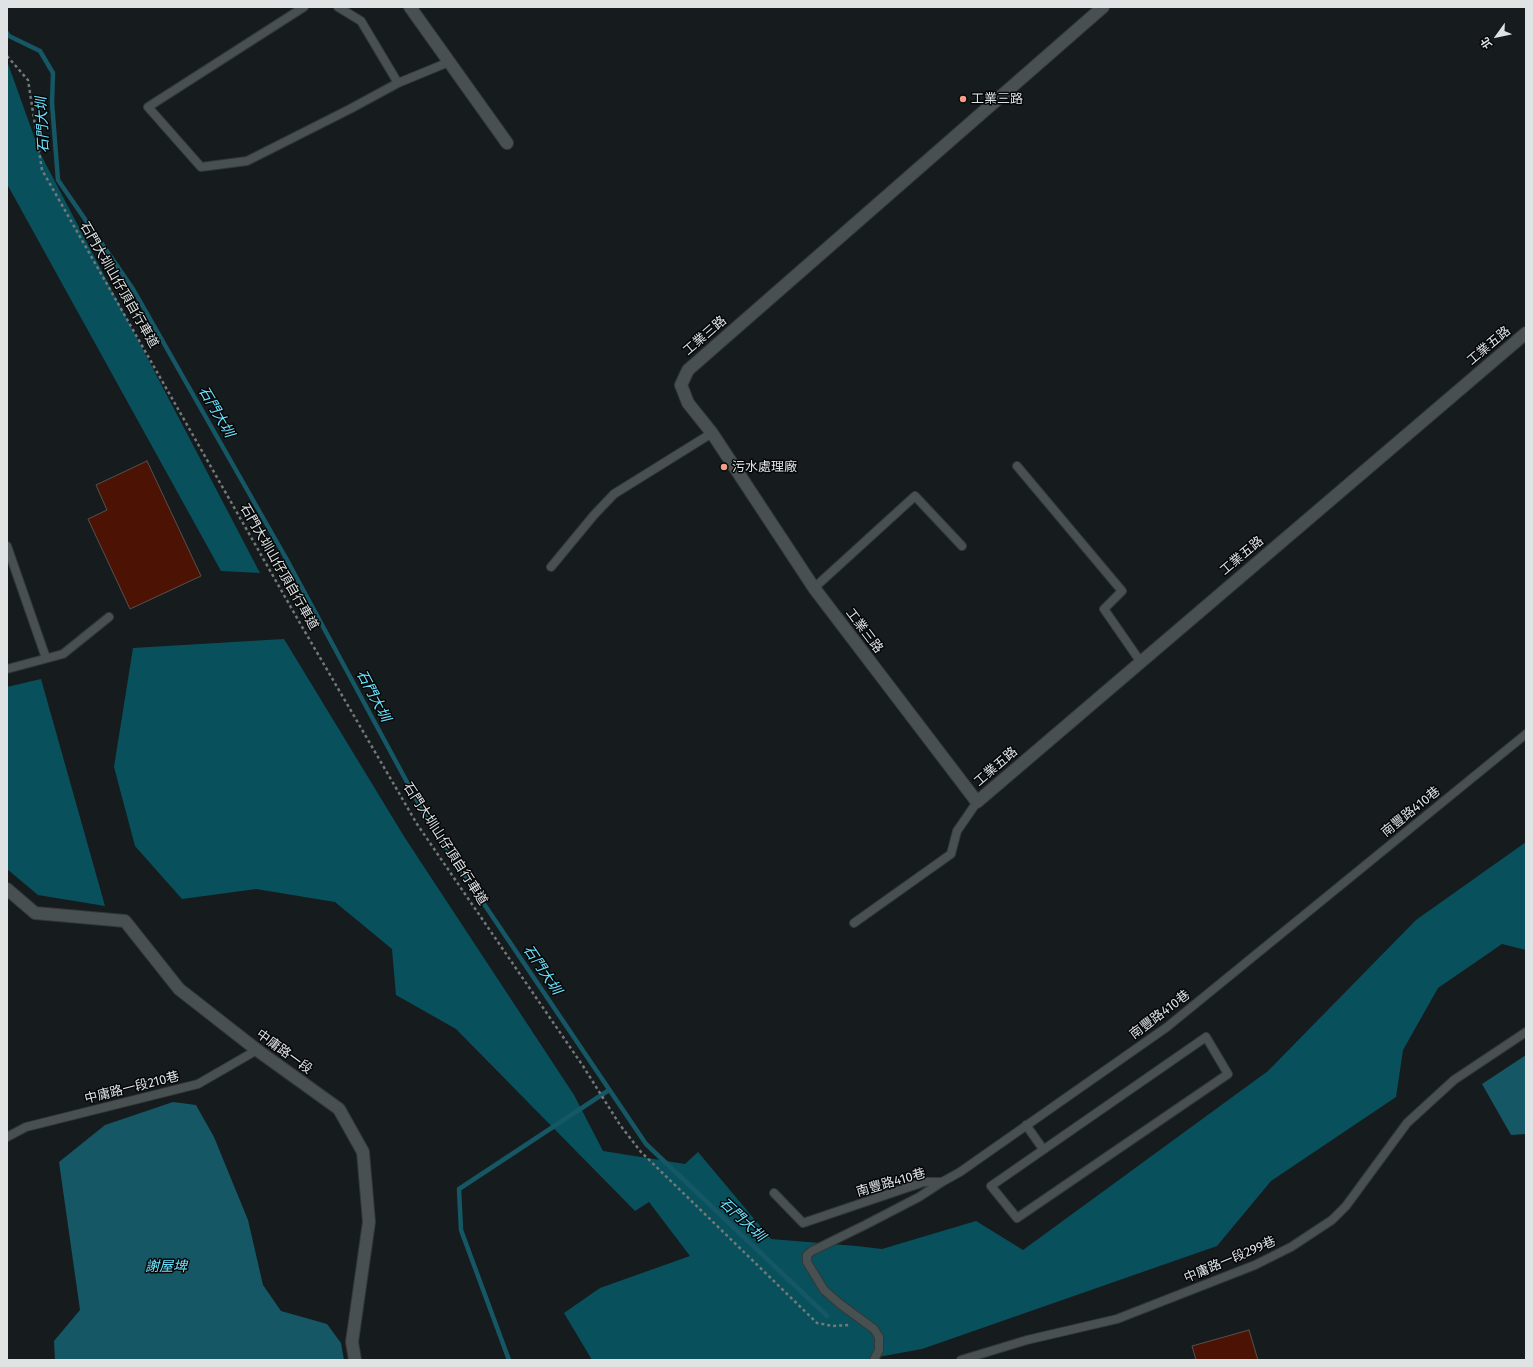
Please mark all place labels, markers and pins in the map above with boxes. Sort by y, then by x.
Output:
place label: 工業三路 [971,91,1023,107]
marker: 工業三路 [958,94,968,104]
place label: 污水處理廠 [732,459,797,475]
marker: 污水處理廠 [719,462,729,472]

